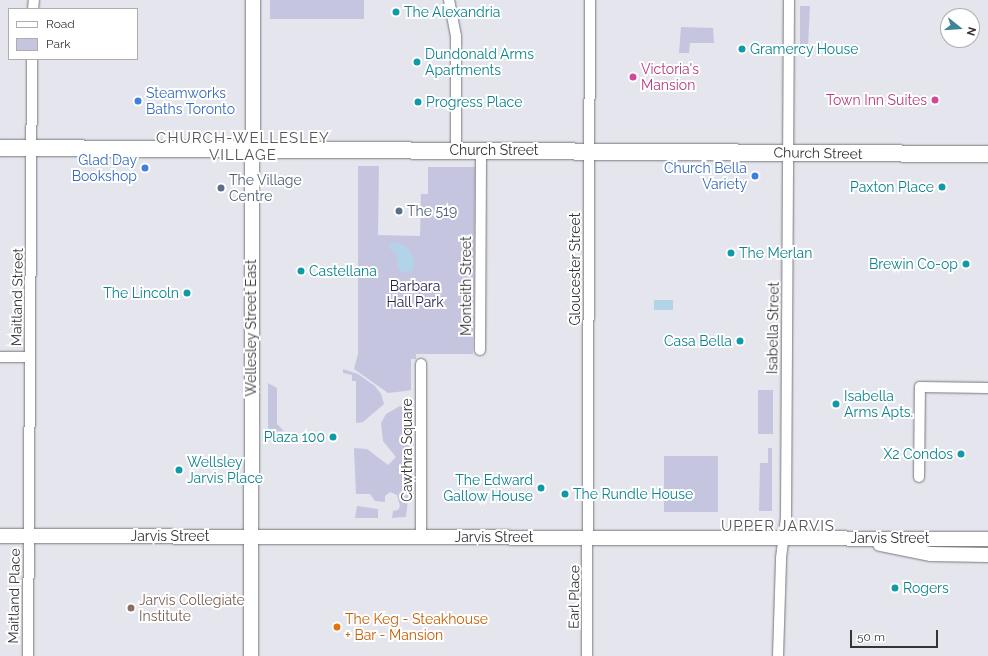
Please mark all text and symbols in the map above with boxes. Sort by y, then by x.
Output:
place label: The Alexandria [404,4,501,20]
marker: The Alexandria [391,7,401,17]
legend [8,8,138,60]
north arrow [940,8,980,48]
text: Road [46,17,75,31]
text: N [964,25,978,37]
text: Park [46,37,71,51]
place label: Gramercy House [750,41,859,57]
marker: Gramercy House [737,44,747,54]
place label: Dundonald Arms Apartments [425,46,534,78]
marker: Dundonald Arms Apartments [412,57,422,67]
place label: Victoria's Mansion [641,61,699,94]
marker: Victoria's Mansion [628,72,638,82]
place label: Steamworks Baths Toronto [146,85,235,118]
place label: Town Inn Suites [826,92,927,108]
place label: Progress Place [426,94,522,110]
marker: Town Inn Suites [930,95,940,105]
marker: Steamworks Baths Toronto [133,96,143,106]
marker: Progress Place [413,97,423,107]
district label: CHURCH-WELLESLEY VILLAGE [156,129,330,164]
street label: Church Street [449,142,539,158]
street label: Church Street [773,144,863,162]
place label: Glad Day Bookshop [72,152,137,184]
place label: Church Bella Variety [664,160,747,192]
marker: Glad Day Bookshop [140,163,150,173]
marker: Church Bella Variety [750,171,760,181]
place label: The Village Centre [229,172,302,204]
place label: Paxton Place [850,179,934,195]
marker: Paxton Place [937,182,947,192]
marker: The Village Centre [216,183,226,193]
place label: The 519 [407,203,457,219]
marker: The 519 [394,206,404,216]
street label: Gloucester Street [567,212,583,326]
street label: Monteith Street [458,236,474,336]
place label: The Merlan [739,245,812,261]
street label: Maitland Street [8,248,26,346]
marker: The Merlan [726,248,736,258]
place label: Brewin Co-op [869,256,958,272]
street label: Wellesley Street East [243,259,259,397]
marker: Brewin Co-op [961,259,971,269]
place label: Castellana [309,263,377,279]
marker: Castellana [296,266,306,276]
park label: Barbara Hall Park [386,278,444,310]
street label: Isabella Street [764,282,782,374]
place label: The Lincoln [103,285,179,301]
marker: The Lincoln [182,288,192,298]
place label: Casa Bella [664,333,732,349]
marker: Casa Bella [735,336,745,346]
place label: Isabella Arms Apts. [844,388,914,420]
street label: Cawthra Square [399,398,415,502]
marker: Isabella Arms Apts. [831,399,841,409]
place label: Plaza 100 [264,429,325,445]
marker: Plaza 100 [328,432,338,442]
place label: X2 Condos [883,446,953,462]
marker: X2 Condos [956,449,966,459]
place label: Wellsley Jarvis Place [187,454,263,486]
marker: Wellsley Jarvis Place [174,465,184,475]
place label: The Edward Gallow House [443,472,533,504]
marker: The Edward Gallow House [536,483,546,493]
place label: The Rundle House [573,486,693,502]
marker: The Rundle House [560,489,570,499]
district label: UPPER JARVIS [721,518,835,536]
street label: Jarvis Street [131,528,209,544]
street label: Jarvis Street [455,529,533,545]
street label: Jarvis Street [851,530,929,546]
street label: Maitland Place [5,548,23,644]
street label: Earl Place [565,565,583,629]
place label: Rogers [903,580,949,596]
marker: Rogers [890,583,900,593]
place label: Jarvis Collegiate Institute [139,592,245,624]
marker: Jarvis Collegiate Institute [126,603,136,613]
place label: The Keg - Steakhouse + Bar - Mansion [345,611,488,644]
marker: The Keg - Steakhouse + Bar - Mansion [332,622,342,632]
scale bar [852,622,940,648]
text: 50 m [857,630,885,644]

